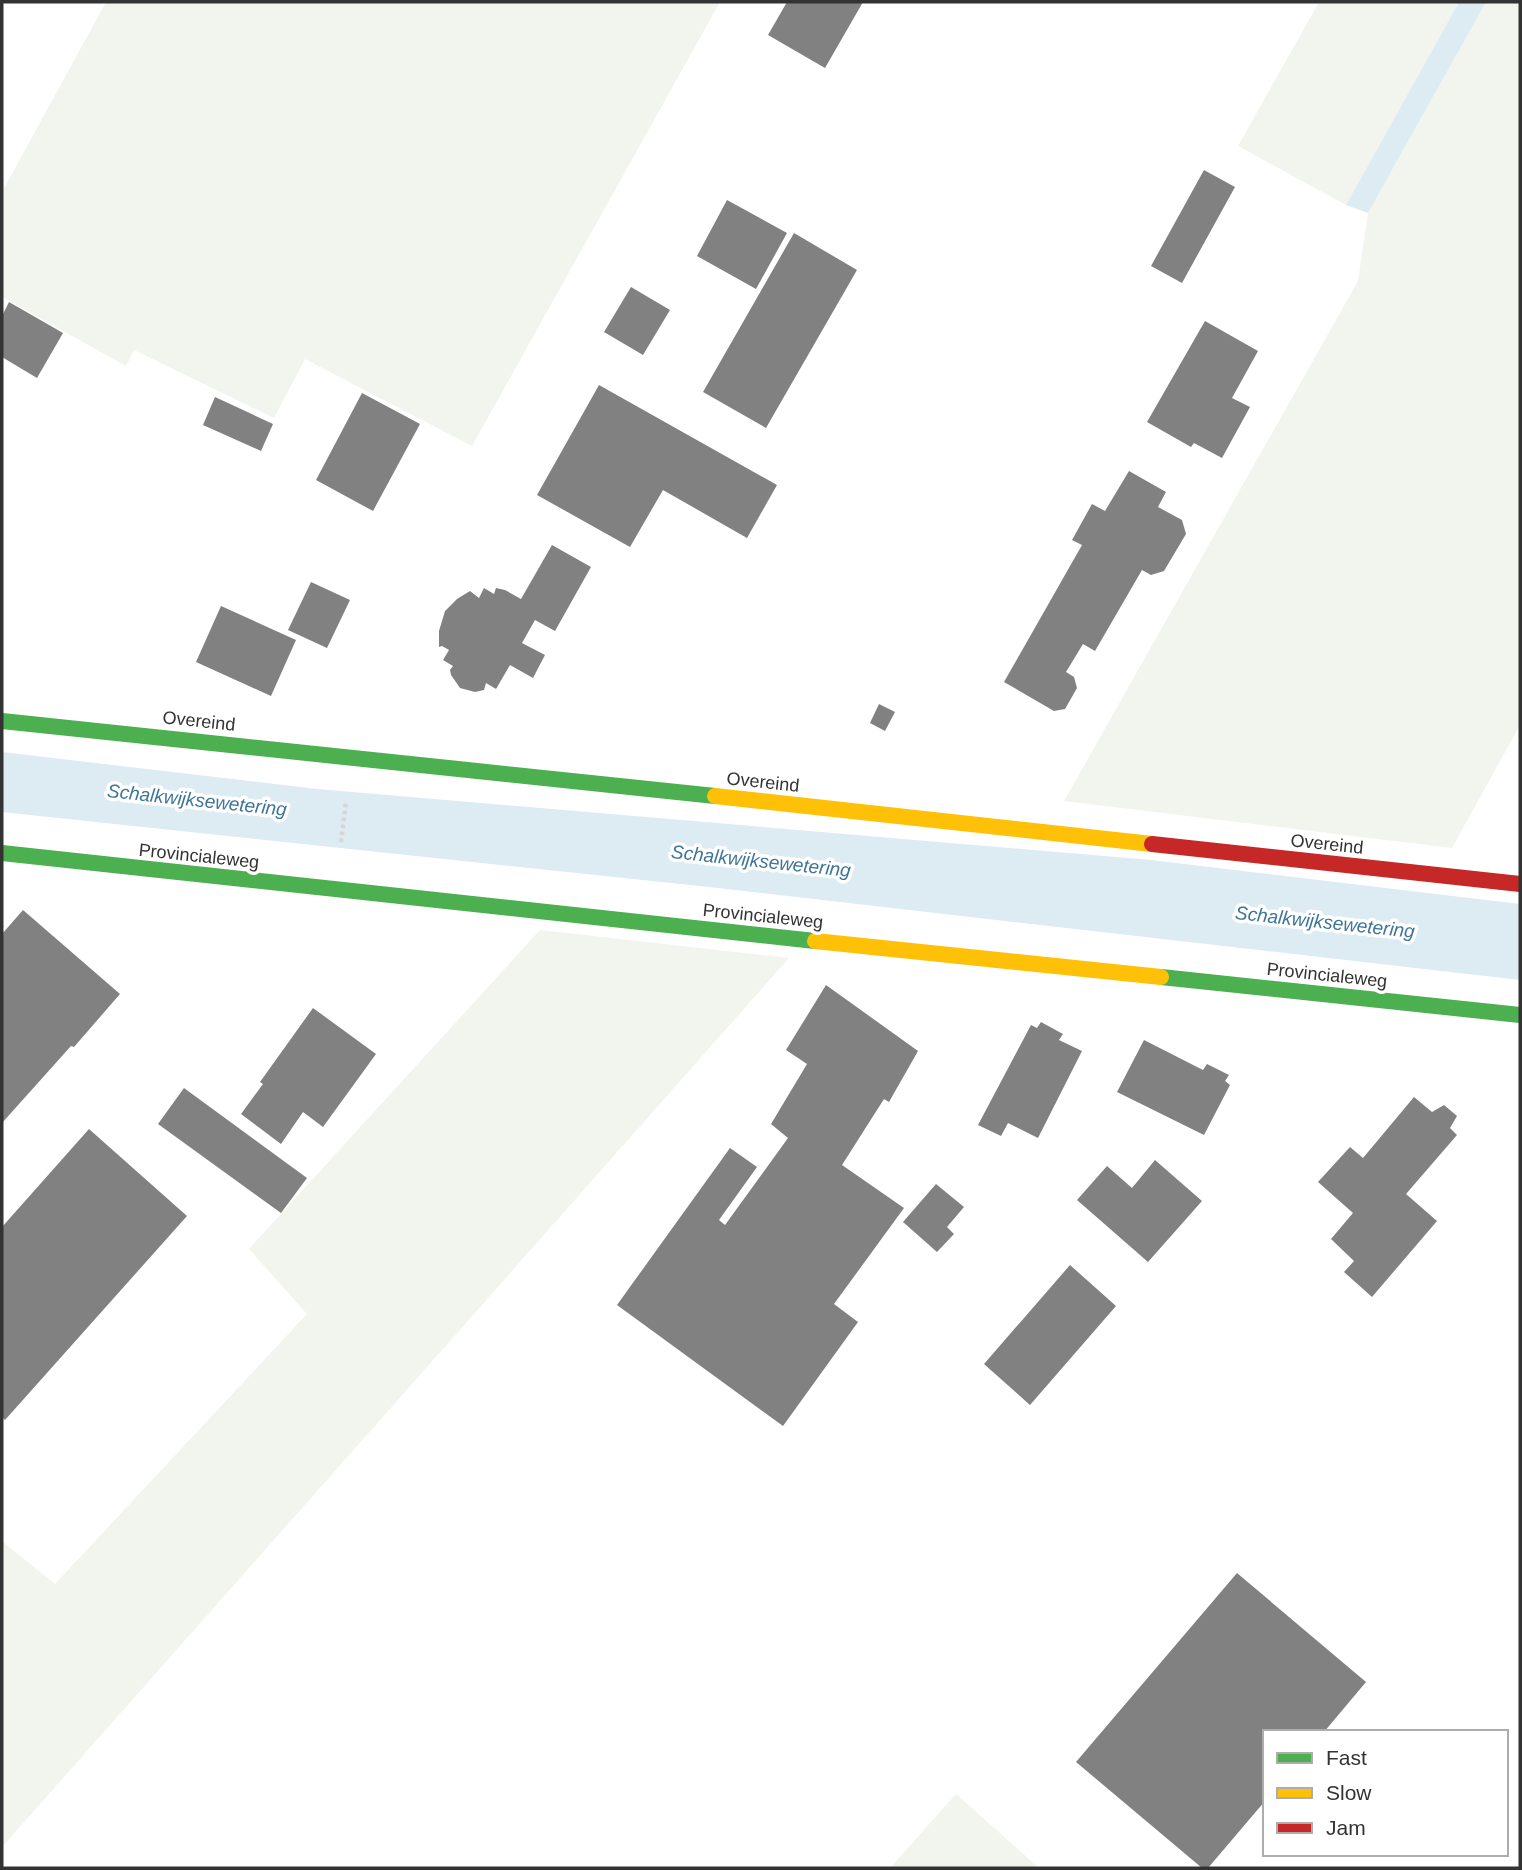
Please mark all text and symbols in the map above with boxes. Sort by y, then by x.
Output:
street label: Overeind [162,707,236,735]
street label: Overeind [726,768,800,796]
water label: Schalkwijksewetering [106,780,288,820]
street label: Overeind [1290,830,1364,858]
street label: Provincialeweg [138,840,260,872]
water label: Schalkwijksewetering [670,841,852,881]
street label: Provincialeweg [702,900,824,932]
water label: Schalkwijksewetering [1234,902,1416,942]
street label: Provincialeweg [1266,959,1388,991]
legend [1263,1730,1508,1856]
text: Fast [1326,1746,1367,1769]
text: Slow [1326,1781,1372,1804]
text: Jam [1326,1816,1366,1839]

